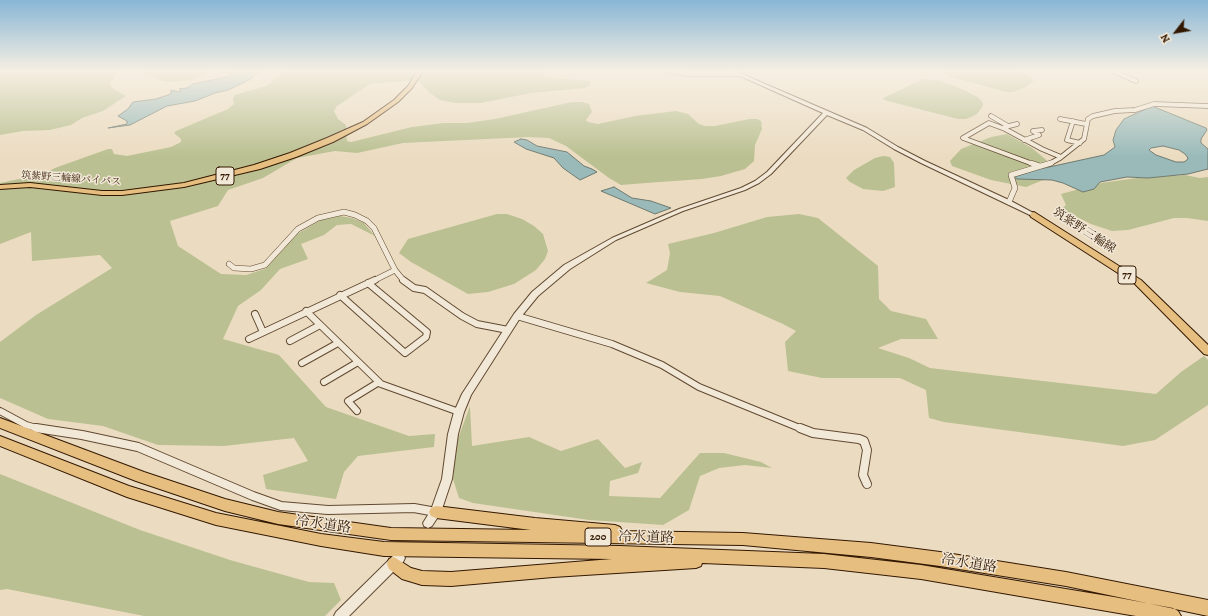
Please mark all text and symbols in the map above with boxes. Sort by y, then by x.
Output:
north arrow [1156,12,1196,52]
text: N [1157,31,1174,46]
road number: 77 [216,167,234,185]
street label: 筑紫野三輪線バイパス [21,170,121,188]
street label: 筑紫野三輪線 [1050,205,1118,257]
road number: 77 [1118,266,1136,284]
street label: 冷水道路 [294,513,352,537]
road number: 200 [585,528,611,546]
street label: 冷水道路 [618,529,674,547]
street label: 冷水道路 [940,551,998,577]

